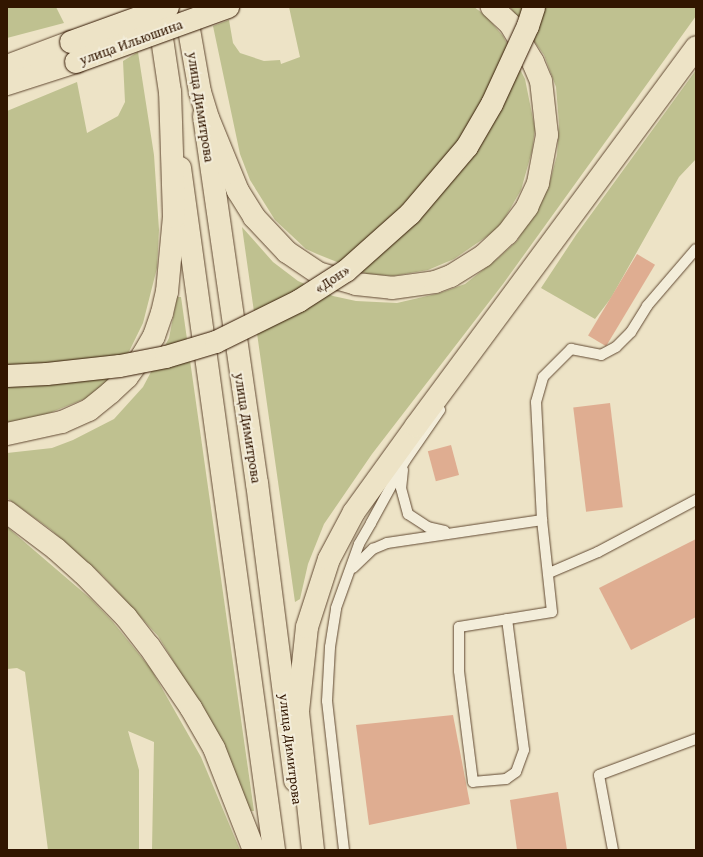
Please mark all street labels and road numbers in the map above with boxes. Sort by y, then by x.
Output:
street label: улица Ильюшина [77,16,185,68]
street label: улица Димитрова [184,51,218,163]
street label: «Дон» [312,261,352,297]
street label: улица Димитрова [231,372,265,484]
street label: улица Димитрова [276,693,306,805]

